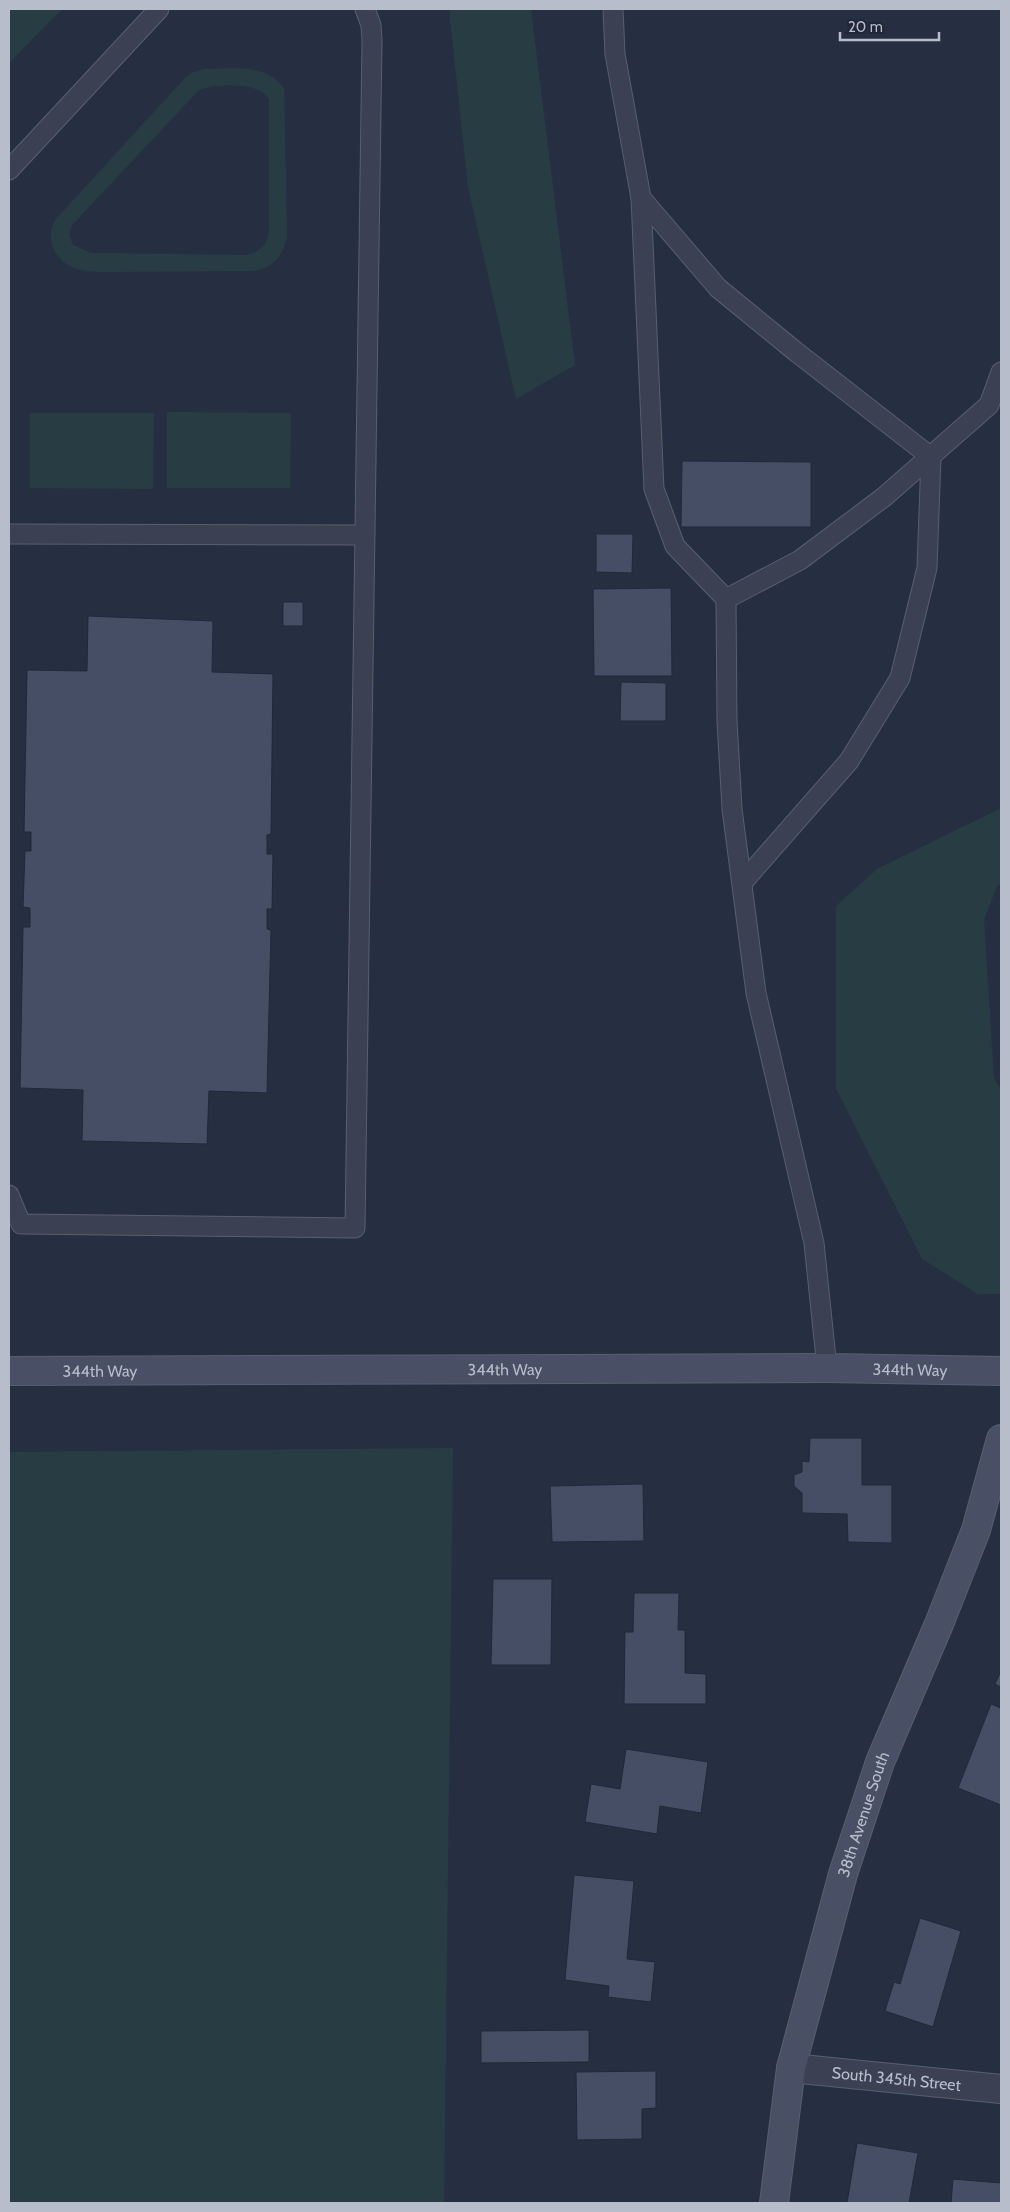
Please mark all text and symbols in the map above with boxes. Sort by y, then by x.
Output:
scale bar [840,10,939,42]
text: 20 m [848,18,883,36]
street label: 344th Way [872,1359,948,1380]
street label: 344th Way [468,1360,542,1379]
street label: 344th Way [63,1361,137,1380]
street label: 38th Avenue South [833,1748,893,1879]
street label: South 345th Street [831,2063,963,2095]

